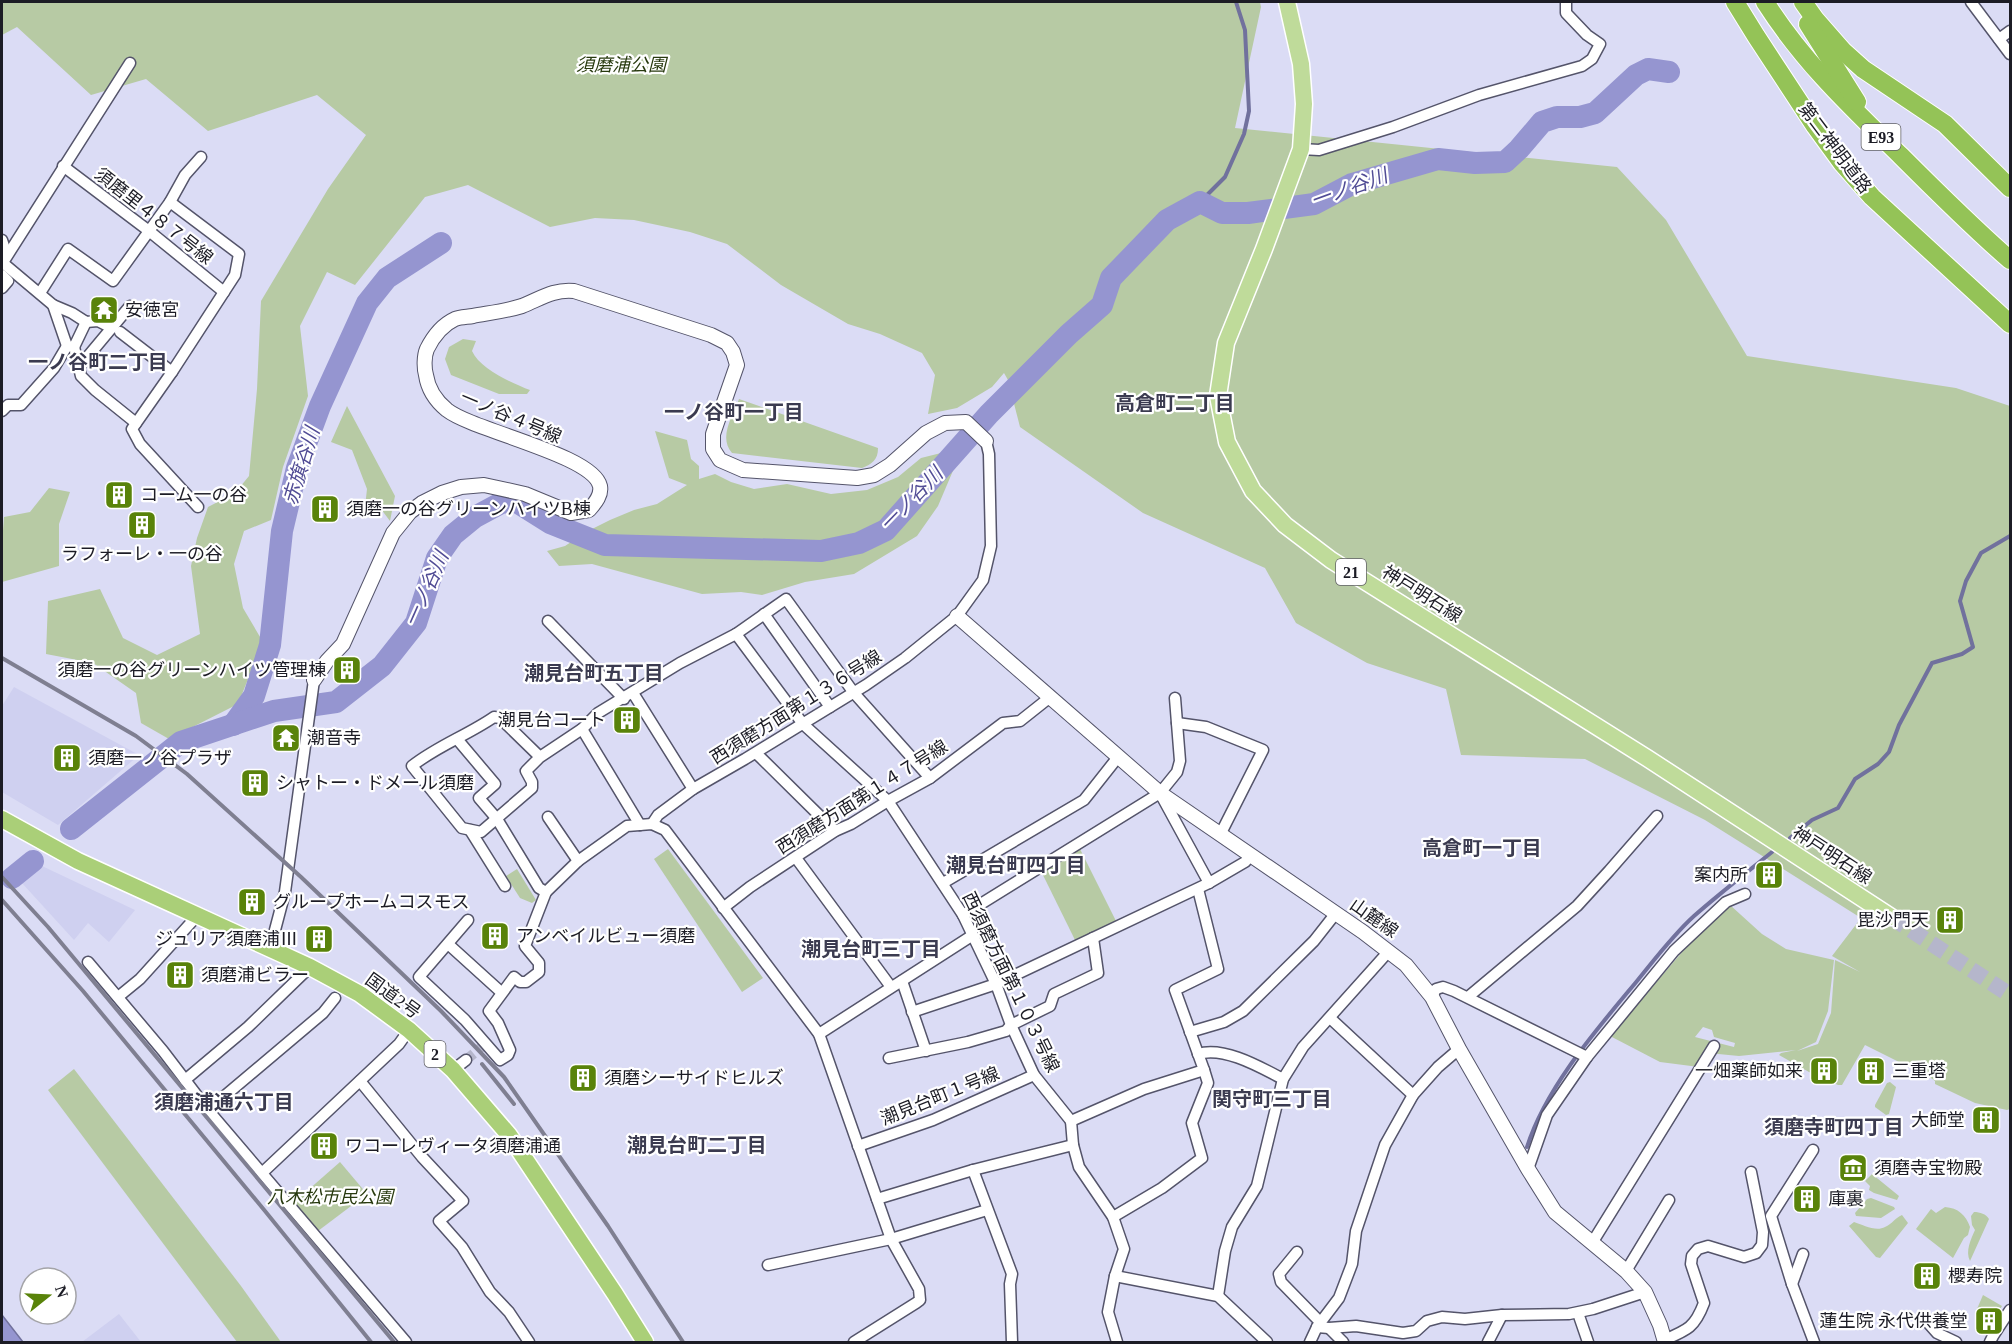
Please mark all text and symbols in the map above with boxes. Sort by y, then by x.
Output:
park label: 須磨浦公園 [576,55,669,75]
street label: 第二神明道路 [1795,99,1875,197]
road number: E93 [1862,124,1900,150]
water label: 一ノ谷川 [1308,163,1392,212]
street label: 須磨里４８７号線 [91,164,217,268]
temple icon: 安徳宮 [88,294,120,326]
place label: 安徳宮 [125,300,179,320]
district label: 一ノ谷町二丁目 [28,351,168,373]
street label: 一ノ谷４号線 [457,387,565,447]
district label: 高倉町二丁目 [1115,392,1235,414]
district label: 一ノ谷町一丁目 [664,401,804,423]
water label: 赤旗谷川 [279,423,324,507]
water label: 一ノ谷川 [875,461,948,535]
building icon: コーム一の谷 [103,479,135,511]
place label: コーム一の谷 [140,485,247,505]
building icon: 須磨一の谷グリーンハイツB棟 [309,493,341,525]
place label: 須磨一の谷グリーンハイツB棟 [346,499,591,519]
building icon: ラフォーレ・一の谷 [126,509,158,541]
place label: ラフォーレ・一の谷 [61,544,223,564]
water label: 一ノ谷川 [400,546,453,630]
road number: 21 [1336,559,1366,585]
street label: 神戸明石線 [1379,562,1465,626]
street label: 西須磨方面第１３６号線 [707,646,885,768]
building icon: 須磨一の谷グリーンハイツ管理棟 [331,654,363,686]
place label: 須磨一の谷グリーンハイツ管理棟 [57,660,326,680]
district label: 潮見台町五丁目 [524,662,664,684]
building icon: 潮見台コート [611,704,643,736]
place label: 潮見台コート [498,710,606,730]
temple icon: 潮音寺 [270,722,302,754]
place label: 潮音寺 [307,728,361,748]
street label: 西須磨方面第１４７号線 [773,736,951,858]
building icon: 須磨一ノ谷プラザ [51,742,83,774]
place label: 須磨一ノ谷プラザ [88,748,232,768]
building icon: シャトー・ドメール須磨 [239,767,271,799]
place label: シャトー・ドメール須磨 [276,773,474,793]
street label: 神戸明石線 [1789,822,1875,888]
district label: 高倉町一丁目 [1422,837,1542,859]
district label: 潮見台町四丁目 [946,854,1086,876]
building icon: 案内所 [1753,859,1785,891]
place label: 案内所 [1694,865,1748,885]
building icon: グループホームコスモス [236,886,268,918]
street label: 西須磨方面第１０３号線 [959,889,1063,1075]
place label: グループホームコスモス [273,892,469,912]
street label: 山麓線 [1346,894,1402,942]
building icon: 毘沙門天 [1934,904,1966,936]
place label: 毘沙門天 [1857,910,1929,930]
building icon: アンベイルビュー須磨 [479,920,511,952]
building icon: ジュリア須磨浦Ⅲ [303,923,335,955]
place label: アンベイルビュー須磨 [516,926,695,946]
place label: ジュリア須磨浦Ⅲ [155,929,298,949]
district label: 潮見台町三丁目 [801,938,941,960]
building icon: 須磨浦ビラー [164,959,196,991]
place label: 須磨浦ビラー [201,965,309,985]
street label: 国道2号 [362,969,424,1023]
road number: 2 [424,1041,446,1067]
building icon: 一畑薬師如来 [1808,1055,1840,1087]
building icon: 三重塔 [1855,1055,1887,1087]
place label: 一畑薬師如来 [1695,1061,1803,1081]
place label: 三重塔 [1892,1061,1946,1081]
building icon: 須磨シーサイドヒルズ [567,1062,599,1094]
street label: 潮見台町１号線 [878,1063,1002,1129]
place label: 須磨シーサイドヒルズ [604,1068,784,1088]
district label: 関守町三丁目 [1212,1088,1332,1110]
district label: 須磨浦通六丁目 [154,1091,294,1113]
building icon: 大師堂 [1970,1104,2002,1136]
place label: 大師堂 [1911,1110,1965,1130]
district label: 須磨寺町四丁目 [1764,1116,1904,1138]
building icon: ワコーレヴィータ須磨浦通 [308,1130,340,1162]
district label: 潮見台町二丁目 [627,1134,767,1156]
place label: ワコーレヴィータ須磨浦通 [345,1136,561,1156]
museum icon: 須磨寺宝物殿 [1837,1152,1869,1184]
place label: 須磨寺宝物殿 [1874,1158,1982,1178]
building icon: 庫裏 [1791,1183,1823,1215]
park label: 八木松市民公園 [267,1187,396,1207]
place label: 庫裏 [1828,1189,1864,1209]
building icon: 櫻寿院 [1911,1260,1943,1292]
north arrow [18,1266,78,1326]
place label: 櫻寿院 [1948,1266,2002,1286]
text: N [52,1283,72,1300]
building icon: 蓮生院 永代供養堂 [1973,1305,2005,1337]
place label: 蓮生院 永代供養堂 [1820,1311,1968,1331]

